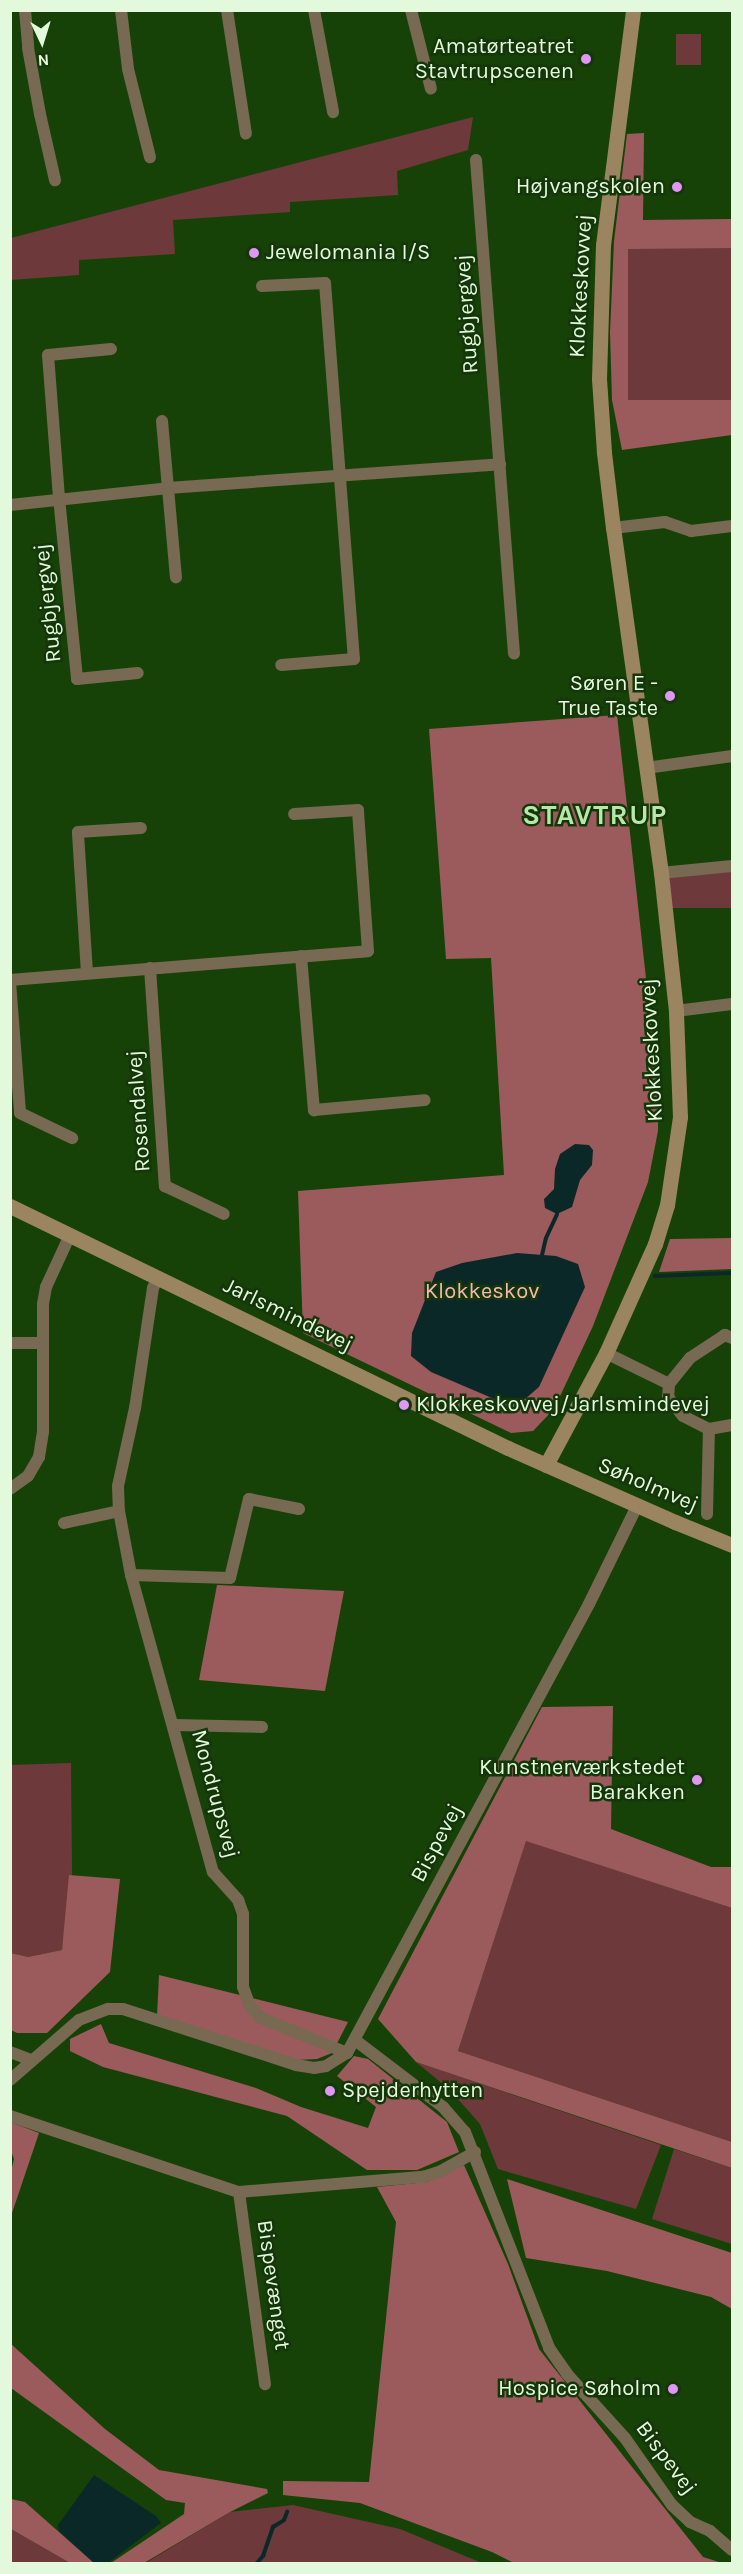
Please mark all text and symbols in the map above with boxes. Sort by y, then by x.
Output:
north arrow [12,12,72,72]
place label: Amatørteatret Stavtrupscenen [415,33,574,84]
text: N [37,51,50,70]
marker: Amatørteatret Stavtrupscenen [579,52,593,66]
place label: Højvangskolen [516,174,665,200]
marker: Højvangskolen [670,180,684,194]
street label: Klokkeskovvej [564,213,598,359]
place label: Jewelomania I/S [266,240,430,266]
marker: Jewelomania I/S [247,246,261,260]
street label: Rugbjergvej [450,253,484,375]
street label: Rugbjergvej [29,542,67,664]
place label: Søren E - True Taste [558,670,658,722]
marker: Søren E - True Taste [663,689,677,703]
district label: STAVTRUP [522,798,668,832]
street label: Klokkeskovvej [635,977,669,1123]
street label: Rosendalvej [122,1049,156,1173]
street label: Jarlsmindevej [219,1272,357,1358]
park label: Klokkeskov [425,1279,539,1305]
place label: Klokkeskovvej/Jarlsmindevej [416,1392,710,1418]
marker: Klokkeskovvej/Jarlsmindevej [397,1398,411,1412]
street label: Søholmvej [594,1452,702,1518]
street label: Mondrupsvej [185,1727,245,1861]
place label: Kunstnerværkstedet Barakken [479,1754,685,1806]
marker: Kunstnerværkstedet Barakken [690,1773,704,1787]
street label: Bispevej [405,1799,469,1887]
place label: Spejderhytten [342,2078,483,2104]
marker: Spejderhytten [323,2084,337,2098]
street label: Bispevænget [251,2218,295,2352]
place label: Hospice Søholm [498,2376,661,2402]
marker: Hospice Søholm [666,2382,680,2396]
street label: Bispevej [630,2416,702,2500]

